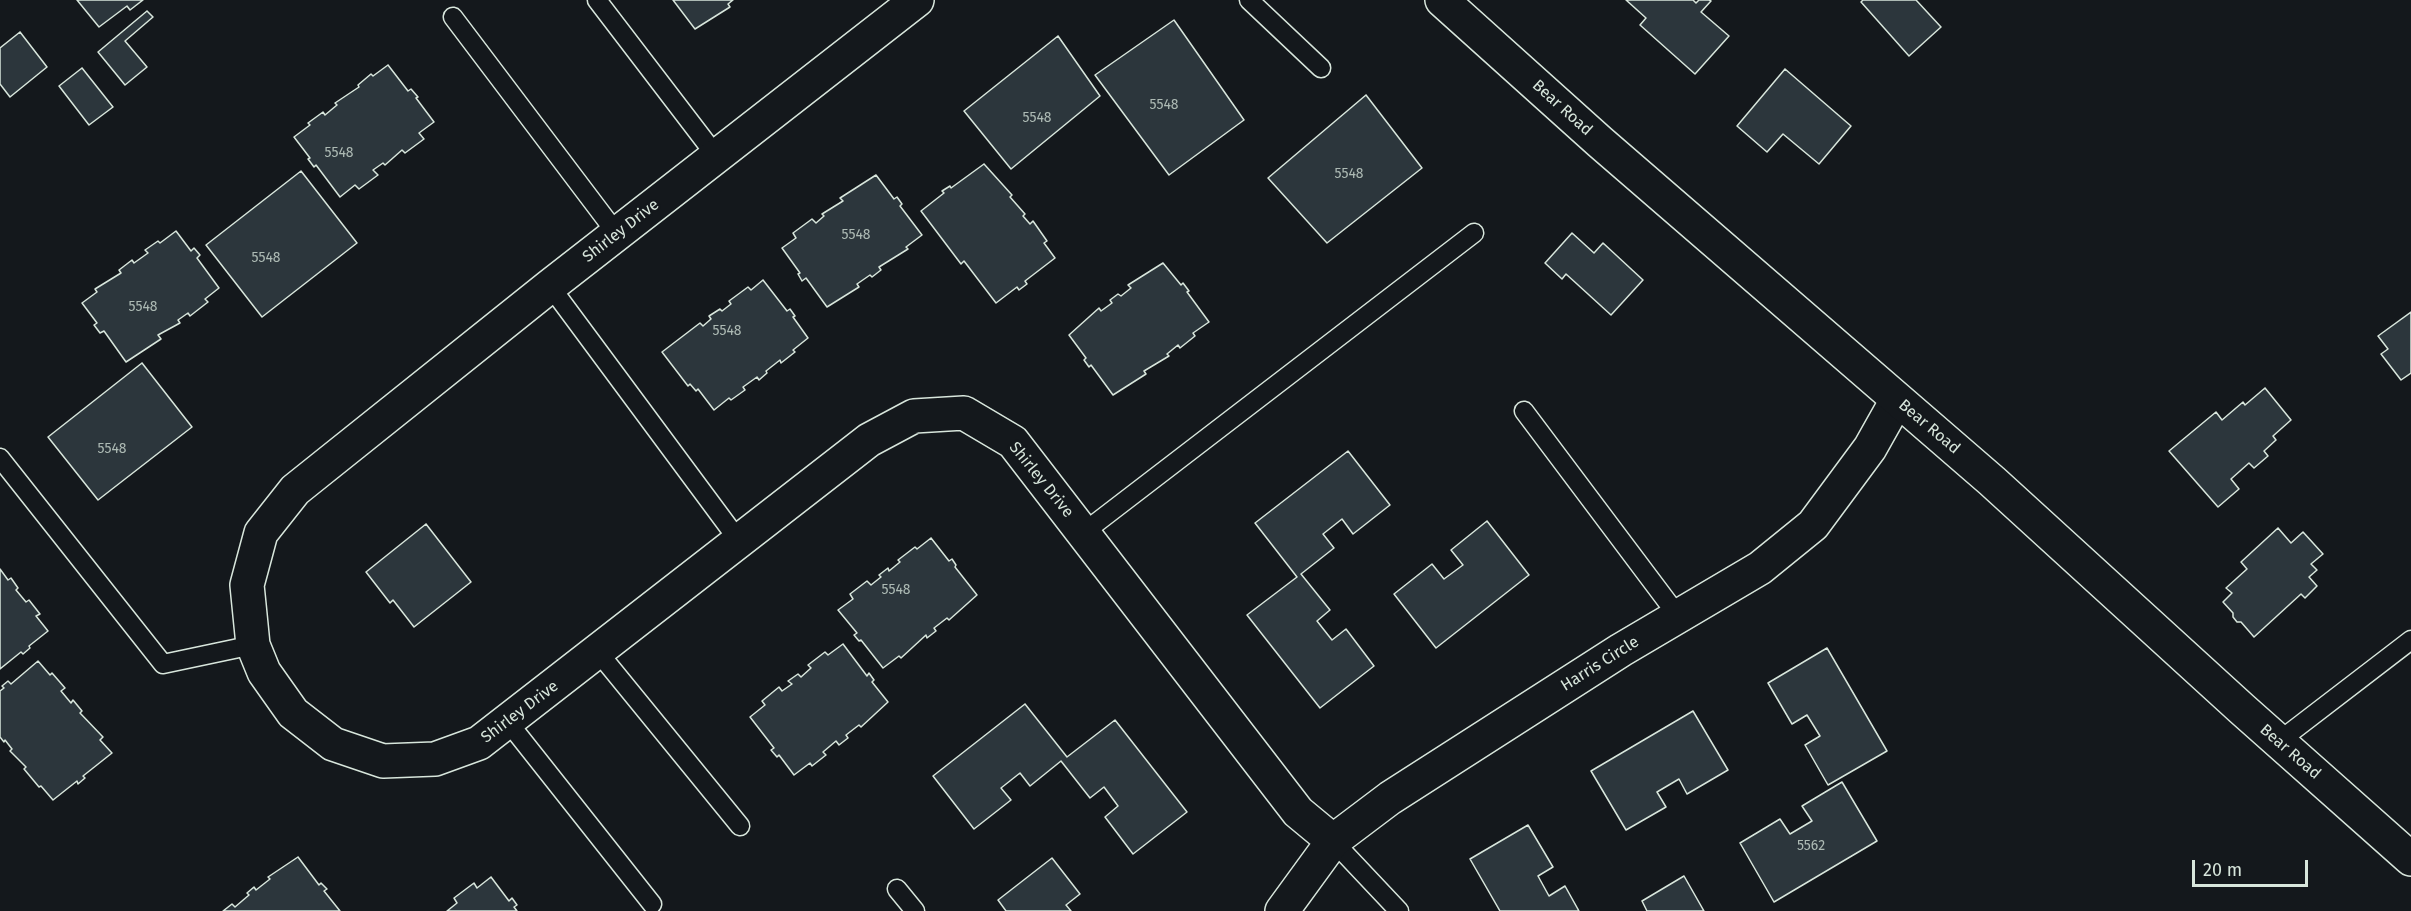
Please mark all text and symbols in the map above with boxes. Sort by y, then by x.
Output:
street label: Bear Road [1528,76,1596,140]
house number: 5548 [1149,97,1179,113]
house number: 5548 [1022,110,1052,126]
house number: 5548 [324,145,354,161]
house number: 5548 [1334,166,1364,182]
street label: Shirley Drive [579,195,663,267]
house number: 5548 [841,227,871,243]
house number: 5548 [251,250,281,266]
house number: 5548 [128,299,158,315]
house number: 5548 [712,323,742,339]
street label: Bear Road [1894,396,1964,458]
street label: Shirley Drive [1005,438,1077,522]
house number: 5548 [97,441,127,457]
house number: 5548 [881,582,911,598]
street label: Harris Circle [1557,632,1643,696]
street label: Shirley Drive [478,677,562,747]
street label: Bear Road [2256,720,2324,784]
house number: 5562 [1797,838,1825,854]
scale bar [2195,848,2310,886]
text: 20 m [2203,859,2242,881]

